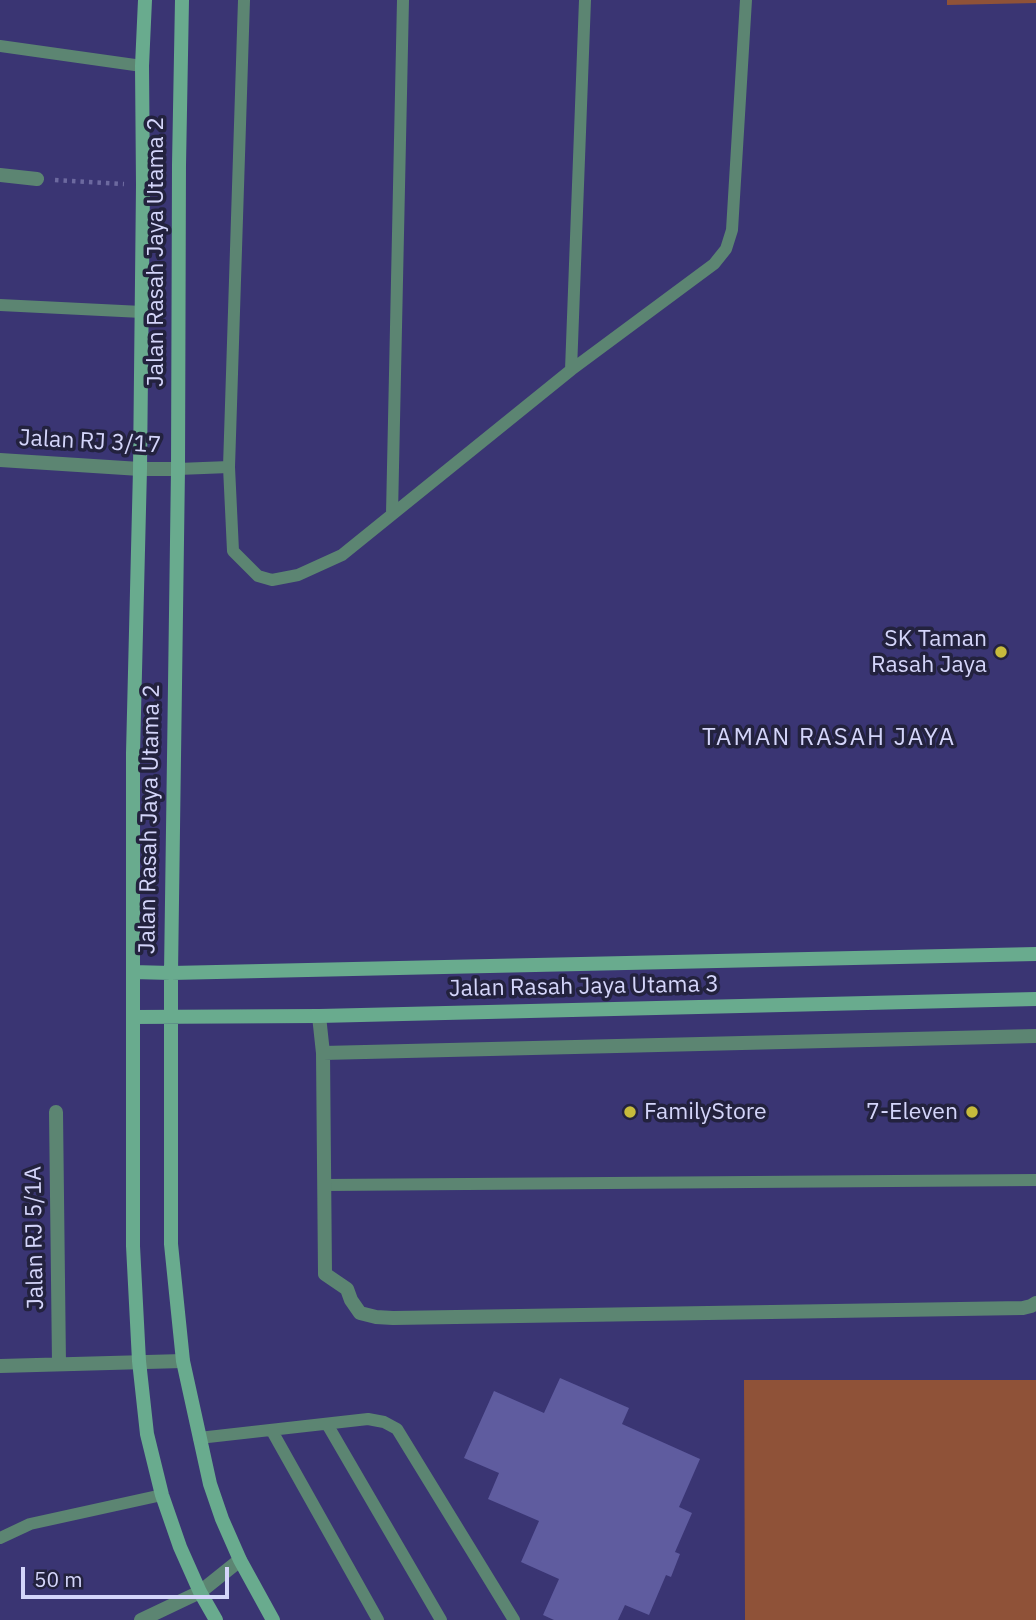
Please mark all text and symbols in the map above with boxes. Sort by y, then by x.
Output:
street label: Jalan Rasah Jaya Utama 2 [142,117,170,387]
street label: Jalan RJ 3/17 [18,424,162,460]
place label: SK Taman Rasah Jaya [871,625,987,679]
marker: SK Taman Rasah Jaya [993,644,1009,660]
street label: Jalan Rasah Jaya Utama 2 [134,684,166,954]
district label: TAMAN RASAH JAYA [704,724,954,752]
street label: Jalan Rasah Jaya Utama 3 [449,971,719,1003]
place label: FamilyStore [644,1098,767,1126]
place label: 7-Eleven [866,1098,958,1126]
marker: FamilyStore [622,1104,638,1120]
marker: 7-Eleven [964,1104,980,1120]
street label: Jalan RJ 5/1A [20,1166,50,1310]
scale bar [24,1554,233,1598]
text: 50 m [34,1565,83,1593]

